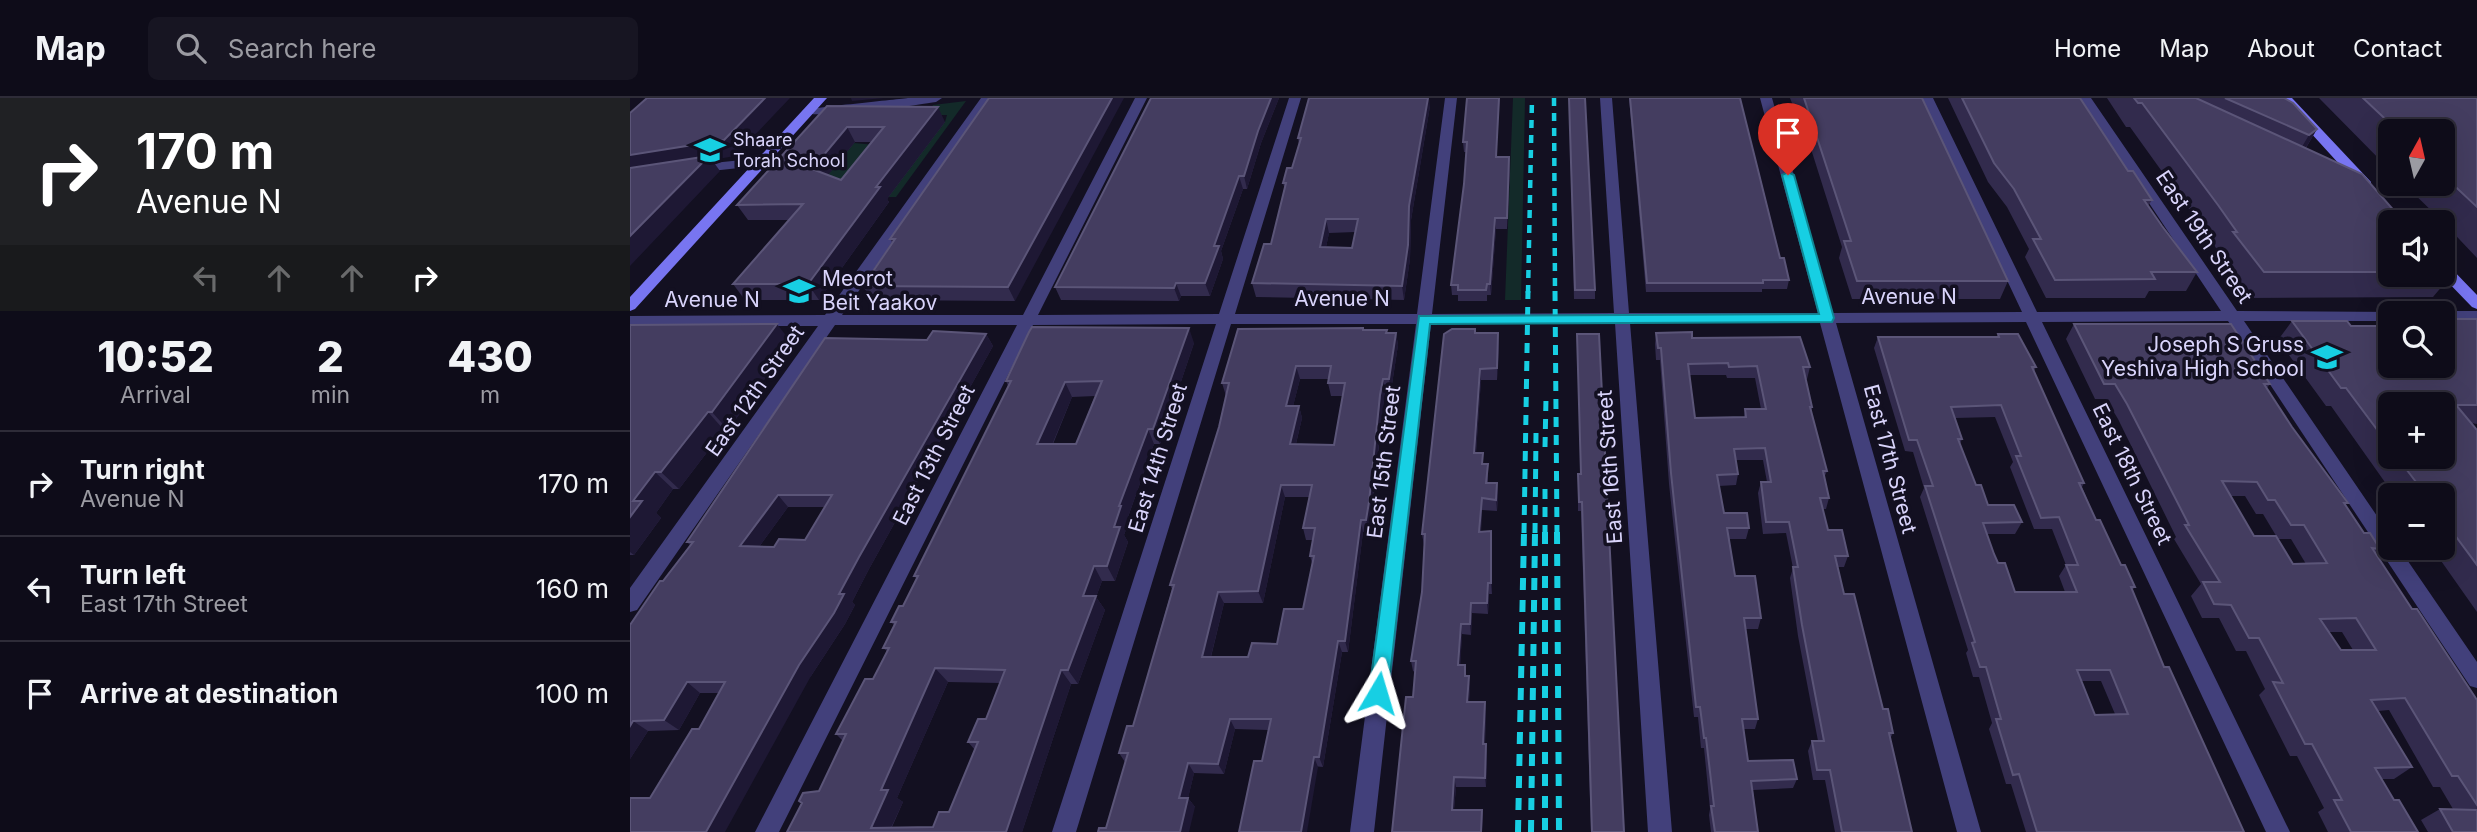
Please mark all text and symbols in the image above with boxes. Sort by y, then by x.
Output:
search box [148,17,638,80]
text: Map [35,28,106,68]
icon: search [172,29,210,67]
text: Search here [228,33,376,64]
text: Home [2054,34,2121,63]
text: Map [2159,34,2209,63]
text: About [2247,34,2315,63]
text: Contact [2353,34,2442,63]
pin [1758,103,1818,175]
icon: arrive [1769,114,1807,152]
north arrow [2378,119,2455,196]
map controls [2378,119,2455,560]
text: 170 m [136,122,274,181]
icon: right [21,126,112,217]
place label: Shaare Torah School [733,129,845,171]
school or university icon: Shaare Torah School [693,133,727,167]
street label: East 19th Street [2151,166,2258,308]
text: Avenue N [136,182,282,221]
button: sound [2378,210,2455,287]
icon: left [187,259,225,297]
icon: ahead [260,259,298,297]
icon: ahead [333,259,371,297]
icon: right [406,259,444,297]
place label: Meorot Beit Yaakov [822,266,937,315]
school or university icon: Meorot Beit Yaakov [782,274,816,308]
street label: Avenue N [1861,284,1957,309]
street label: Avenue N [1294,286,1390,311]
street label: Avenue N [664,287,760,312]
button: search [2378,301,2455,378]
street label: East 12th Street [700,320,809,461]
text: 10:52 [97,331,214,382]
text: 2 [317,331,344,382]
text: 430 [447,331,533,382]
place label: Joseph S Gruss Yeshiva High School [2101,332,2304,381]
school or university icon: Joseph S Gruss Yeshiva High School [2310,340,2344,374]
street label: East 13th Street [887,380,980,529]
street label: East 14th Street [1123,380,1192,536]
text: Arrival [120,381,191,409]
text: min [311,381,350,409]
text: m [480,381,500,409]
street label: East 17th Street [1859,382,1922,536]
street label: East 15th Street [1362,384,1405,540]
street label: East 16th Street [1592,389,1627,545]
button: + [2378,392,2455,469]
street label: East 18th Street [2087,399,2178,549]
text: Turn right [80,454,205,485]
icon: right [21,465,59,503]
text: 170 m [538,468,609,499]
button: − [2378,483,2455,560]
text: Avenue N [80,485,185,513]
text: Turn left [80,559,186,590]
icon: left [21,570,59,608]
text: 160 m [536,573,609,604]
text: East 17th Street [80,590,248,618]
position arrow [1341,656,1415,730]
icon: arrive [21,675,59,713]
text: Arrive at destination [80,678,339,709]
text: 100 m [536,678,609,709]

